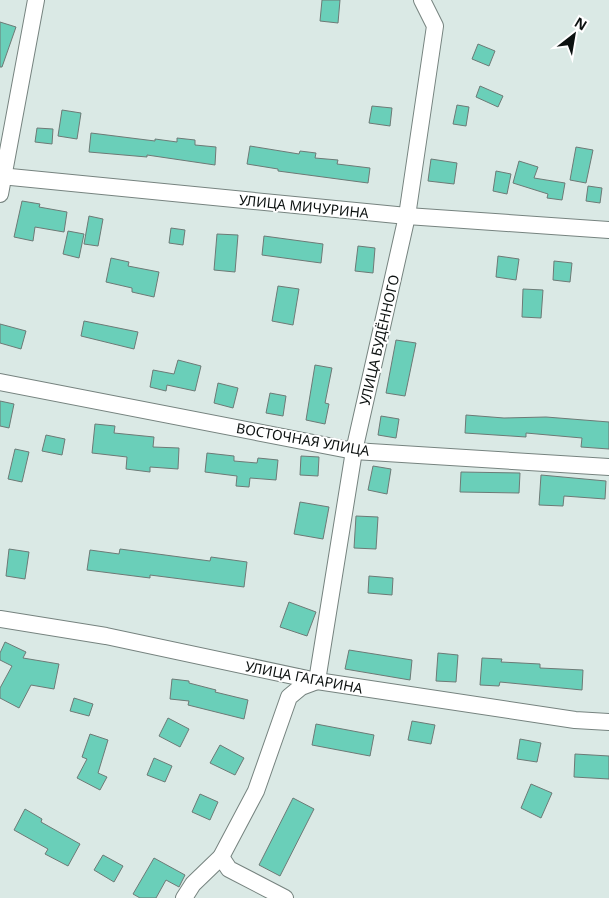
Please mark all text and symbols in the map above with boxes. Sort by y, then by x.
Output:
north arrow [549,10,599,60]
text: N [571,12,591,35]
street label: УЛИЦА МИЧУРИНА [238,190,370,222]
street label: УЛИЦА БУДЁННОГО [355,273,403,407]
street label: ВОСТОЧНАЯ УЛИЦА [235,418,371,460]
street label: УЛИЦА ГАГАРИНА [244,656,364,698]

